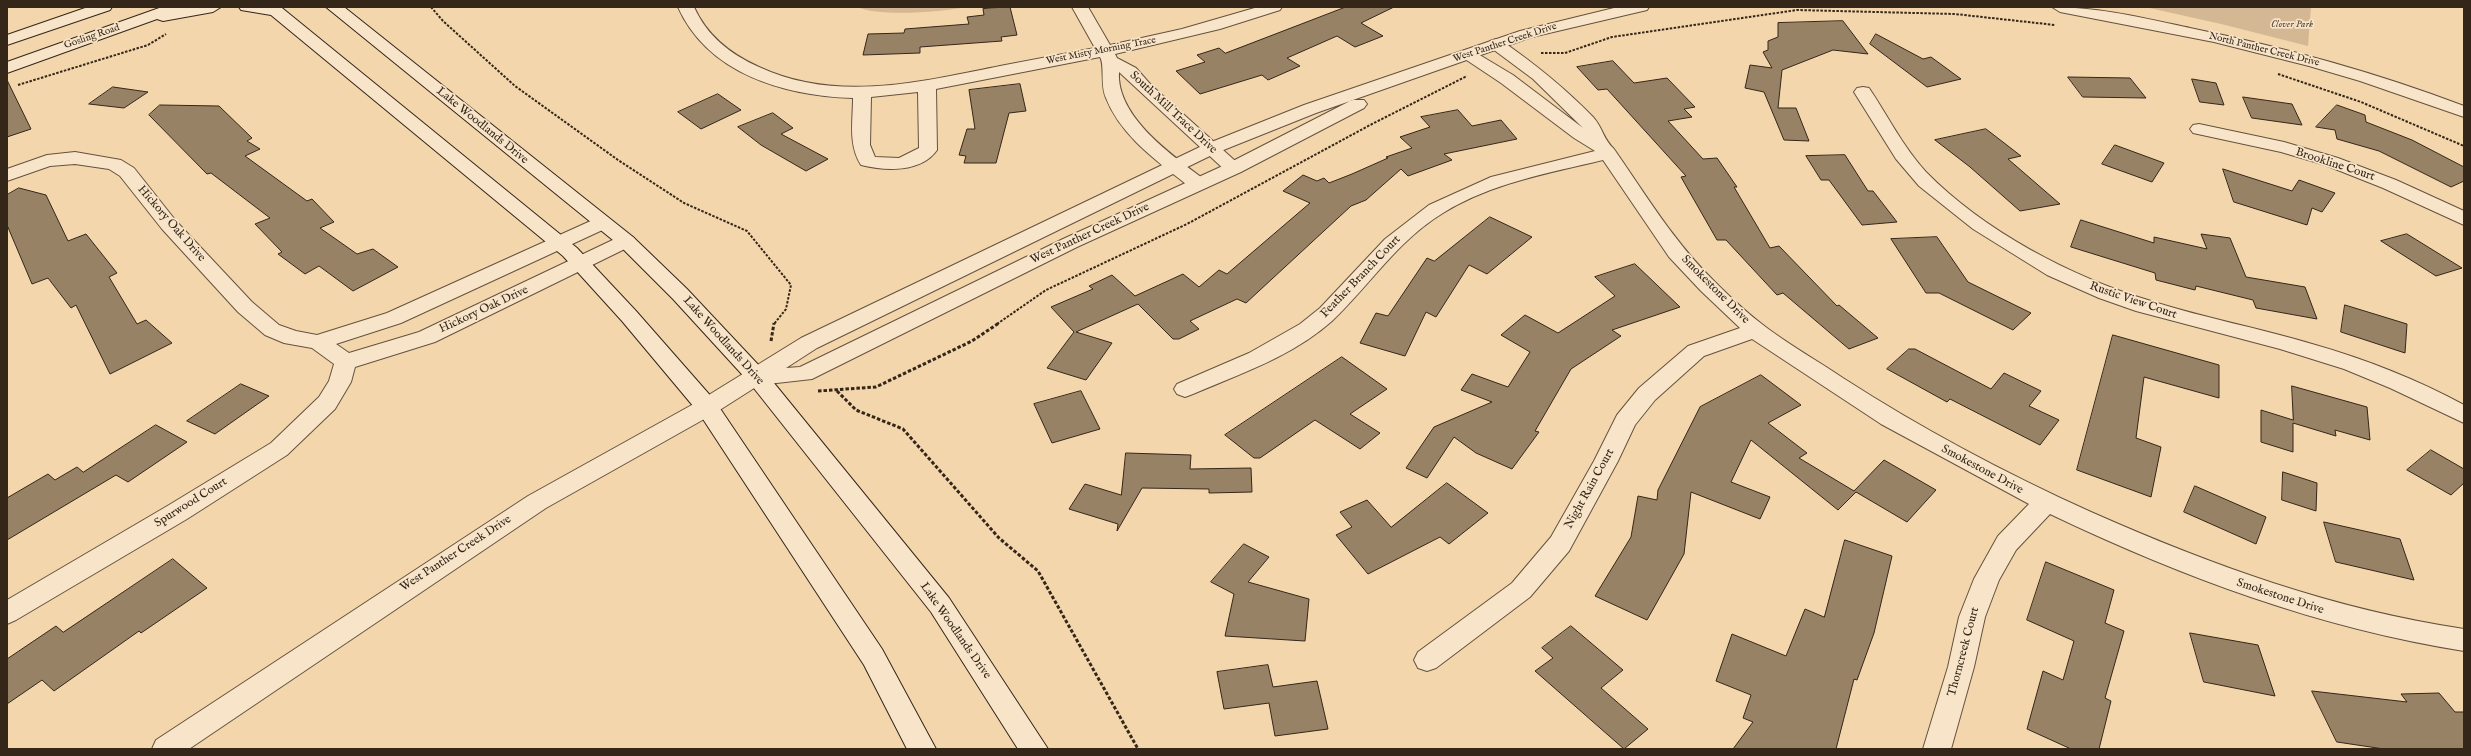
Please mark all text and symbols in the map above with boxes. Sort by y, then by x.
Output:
park label: Clover Park [2271,19,2313,31]
street label: West Panther Creek Drive [1452,21,1558,65]
street label: Gosling Road [63,22,121,52]
street label: North Panther Creek Drive [2207,30,2321,70]
street label: West Misty Morning Trace [1045,34,1157,68]
street label: South Mill Trace Drive [1126,69,1220,157]
street label: Lake Woodlands Drive [433,84,531,168]
street label: Brookline Court [2294,145,2376,185]
street label: Hickory Oak Drive [134,183,208,265]
street label: West Panther Creek Drive [1028,200,1152,268]
street label: Feather Branch Court [1318,233,1404,321]
street label: Smokestone Drive [1678,253,1752,327]
street label: Rustic View Court [2087,279,2179,323]
street label: Hickory Oak Drive [437,283,531,337]
street label: Lake Woodlands Drive [679,294,767,388]
street label: Smokestone Drive [1939,442,2025,498]
street label: Night Rain Court [1562,446,1618,532]
street label: Spurwood Court [152,475,230,531]
street label: West Panther Creek Drive [398,513,514,595]
street label: Smokestone Drive [2235,576,2325,618]
street label: Lake Woodlands Drive [916,580,994,682]
street label: Thorncreek Court [1945,606,1983,698]

